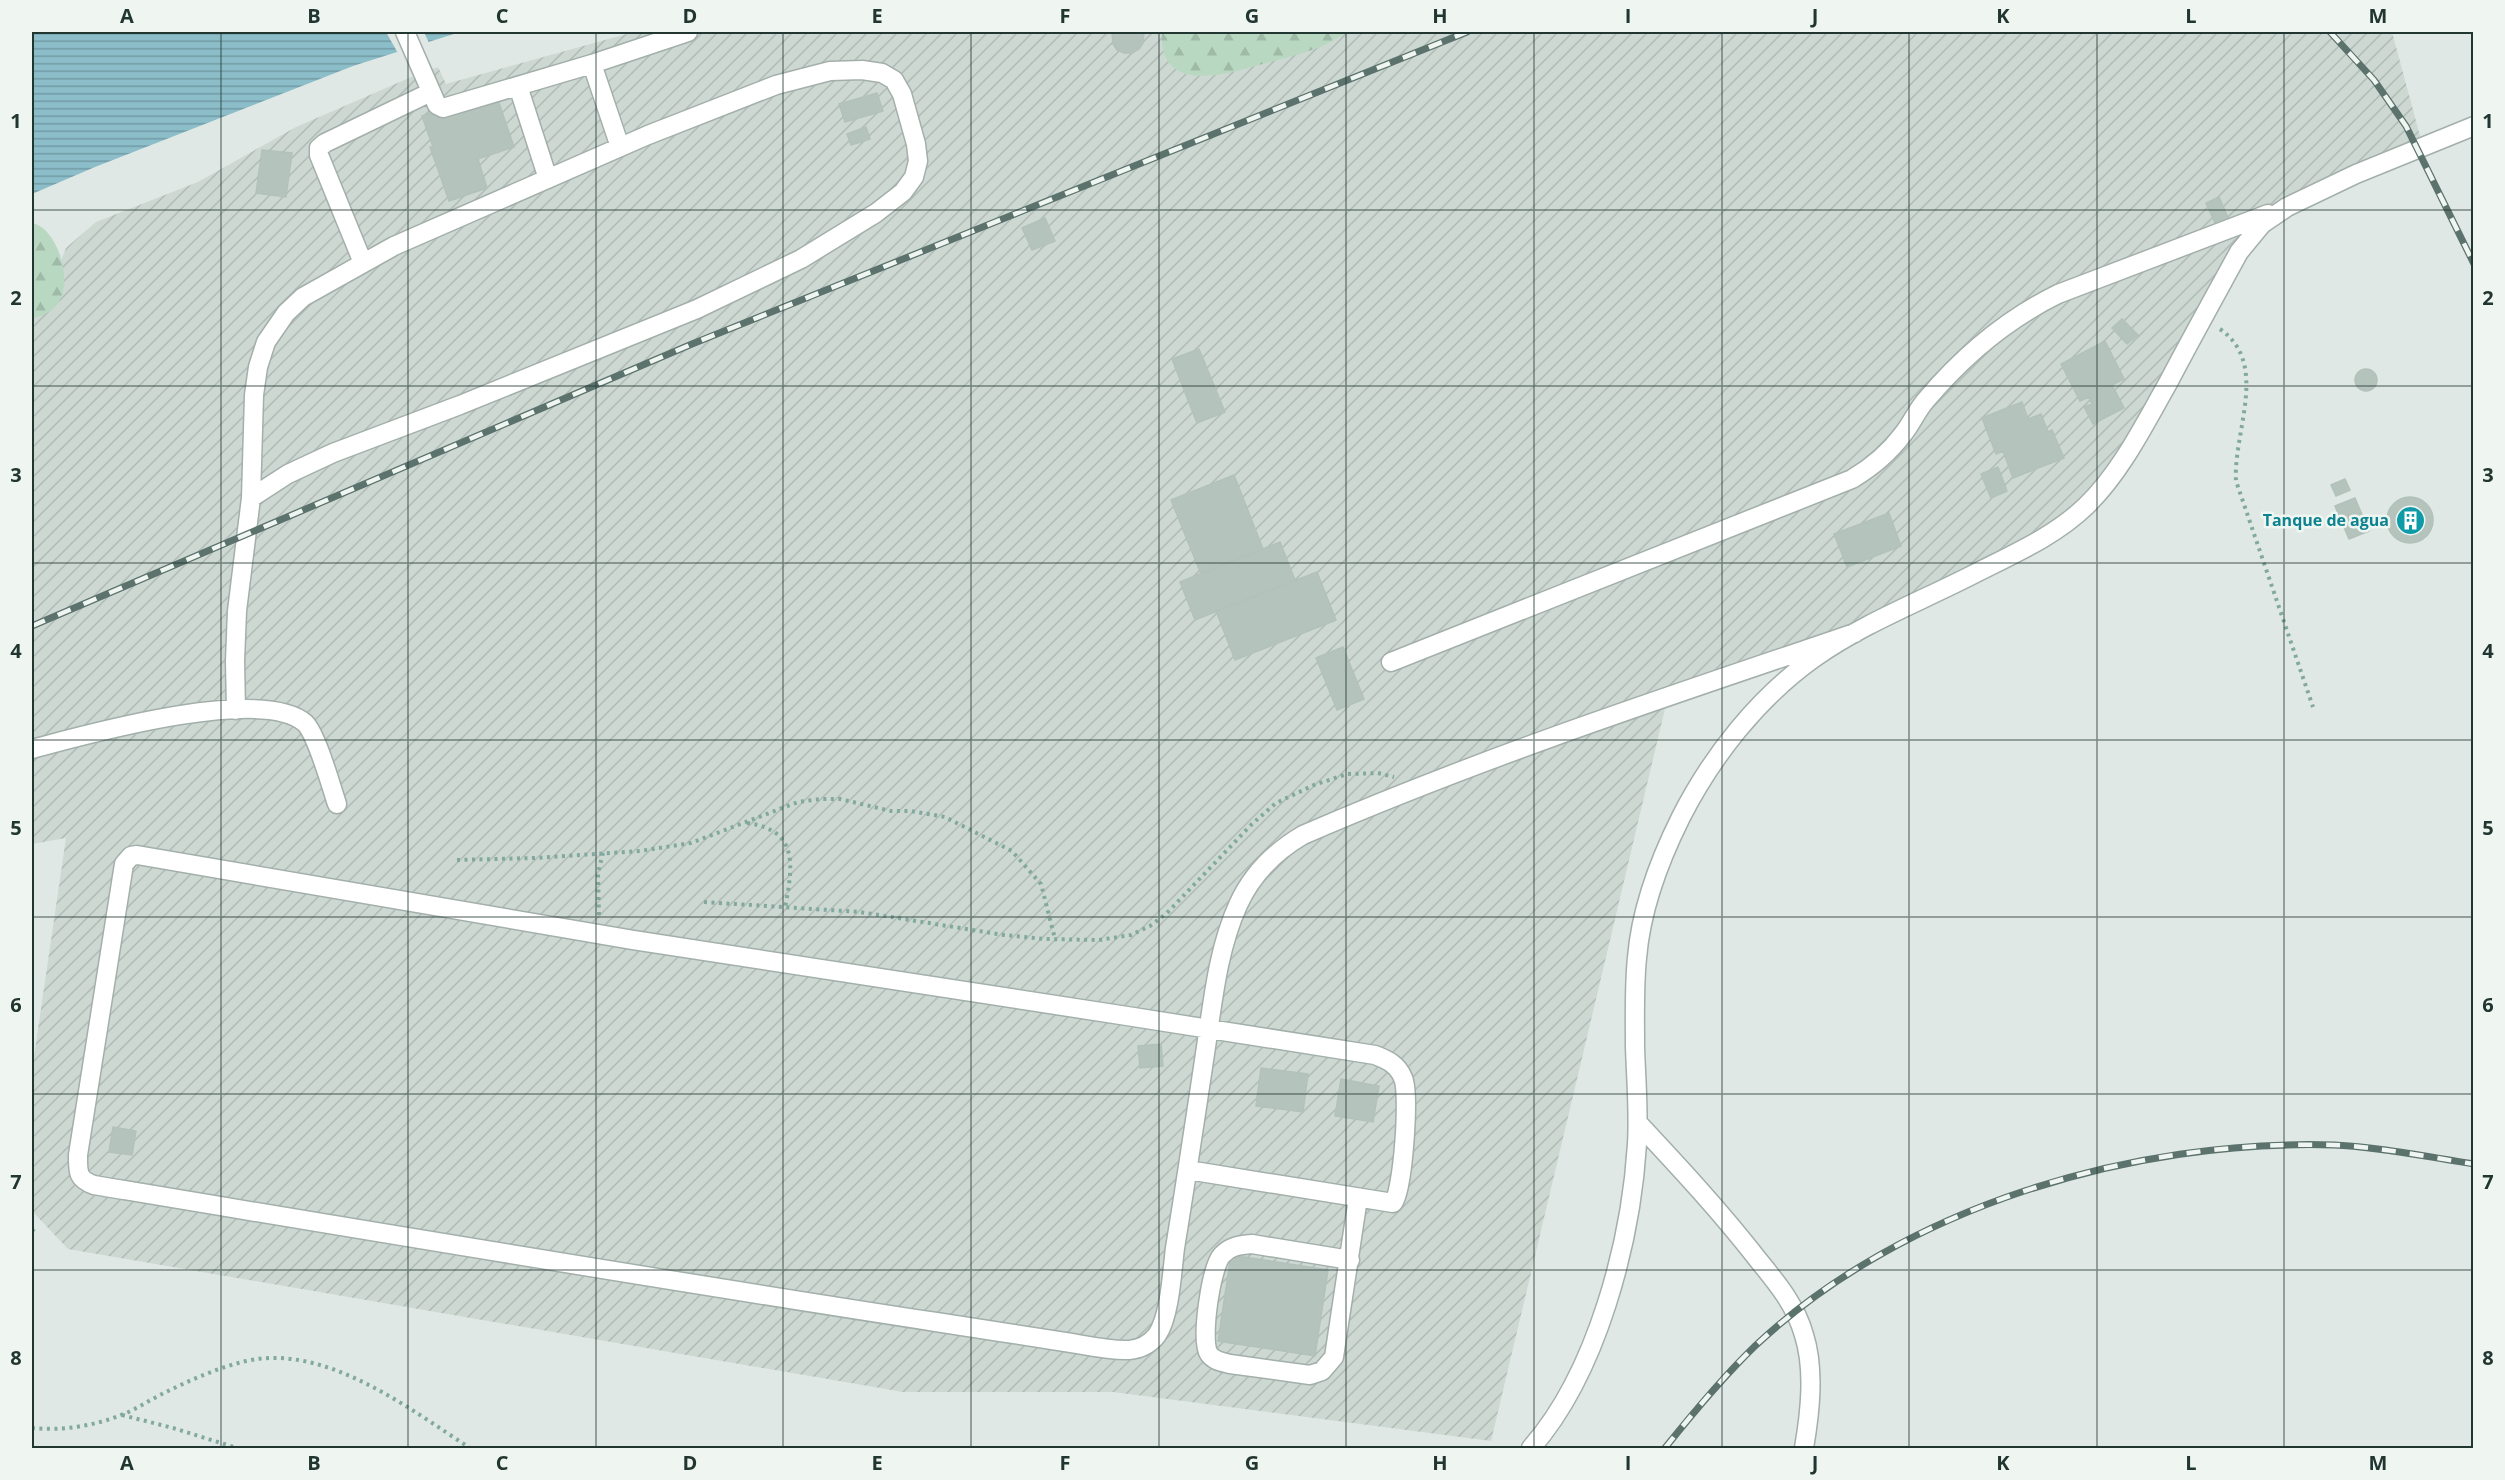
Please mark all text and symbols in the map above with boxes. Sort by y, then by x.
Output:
text: A [120,2,134,29]
text: B [307,2,321,29]
text: C [496,2,509,29]
text: D [683,2,697,29]
text: E [871,2,883,29]
text: F [1060,2,1070,29]
text: G [1245,2,1259,29]
text: H [1432,2,1448,29]
text: I [1625,2,1631,29]
text: J [1810,2,1818,29]
text: K [1996,2,2010,29]
text: L [2185,2,2197,29]
text: M [2369,2,2387,29]
text: 1 [10,107,22,134]
text: 1 [2482,107,2494,134]
text: 2 [10,284,22,311]
text: 2 [2482,284,2494,311]
text: 3 [10,461,22,488]
text: 3 [2482,461,2494,488]
building icon: Tanque de agua [2394,504,2426,536]
place label: Tanque de agua [2263,509,2389,531]
text: 4 [10,637,22,664]
text: 4 [2482,637,2494,664]
text: 5 [10,814,22,841]
text: 5 [2482,814,2494,841]
text: 6 [10,991,22,1018]
text: 6 [2482,991,2494,1018]
text: 7 [10,1168,22,1195]
text: 7 [2482,1168,2494,1195]
text: 8 [10,1344,22,1371]
text: 8 [2482,1344,2494,1371]
text: A [120,1449,134,1476]
text: B [307,1449,321,1476]
text: C [496,1449,509,1476]
text: D [683,1449,697,1476]
text: E [871,1449,883,1476]
text: F [1060,1449,1070,1476]
text: G [1245,1449,1259,1476]
text: H [1432,1449,1448,1476]
text: I [1625,1449,1631,1476]
text: J [1810,1449,1818,1476]
text: K [1996,1449,2010,1476]
text: L [2185,1449,2197,1476]
text: M [2369,1449,2387,1476]

